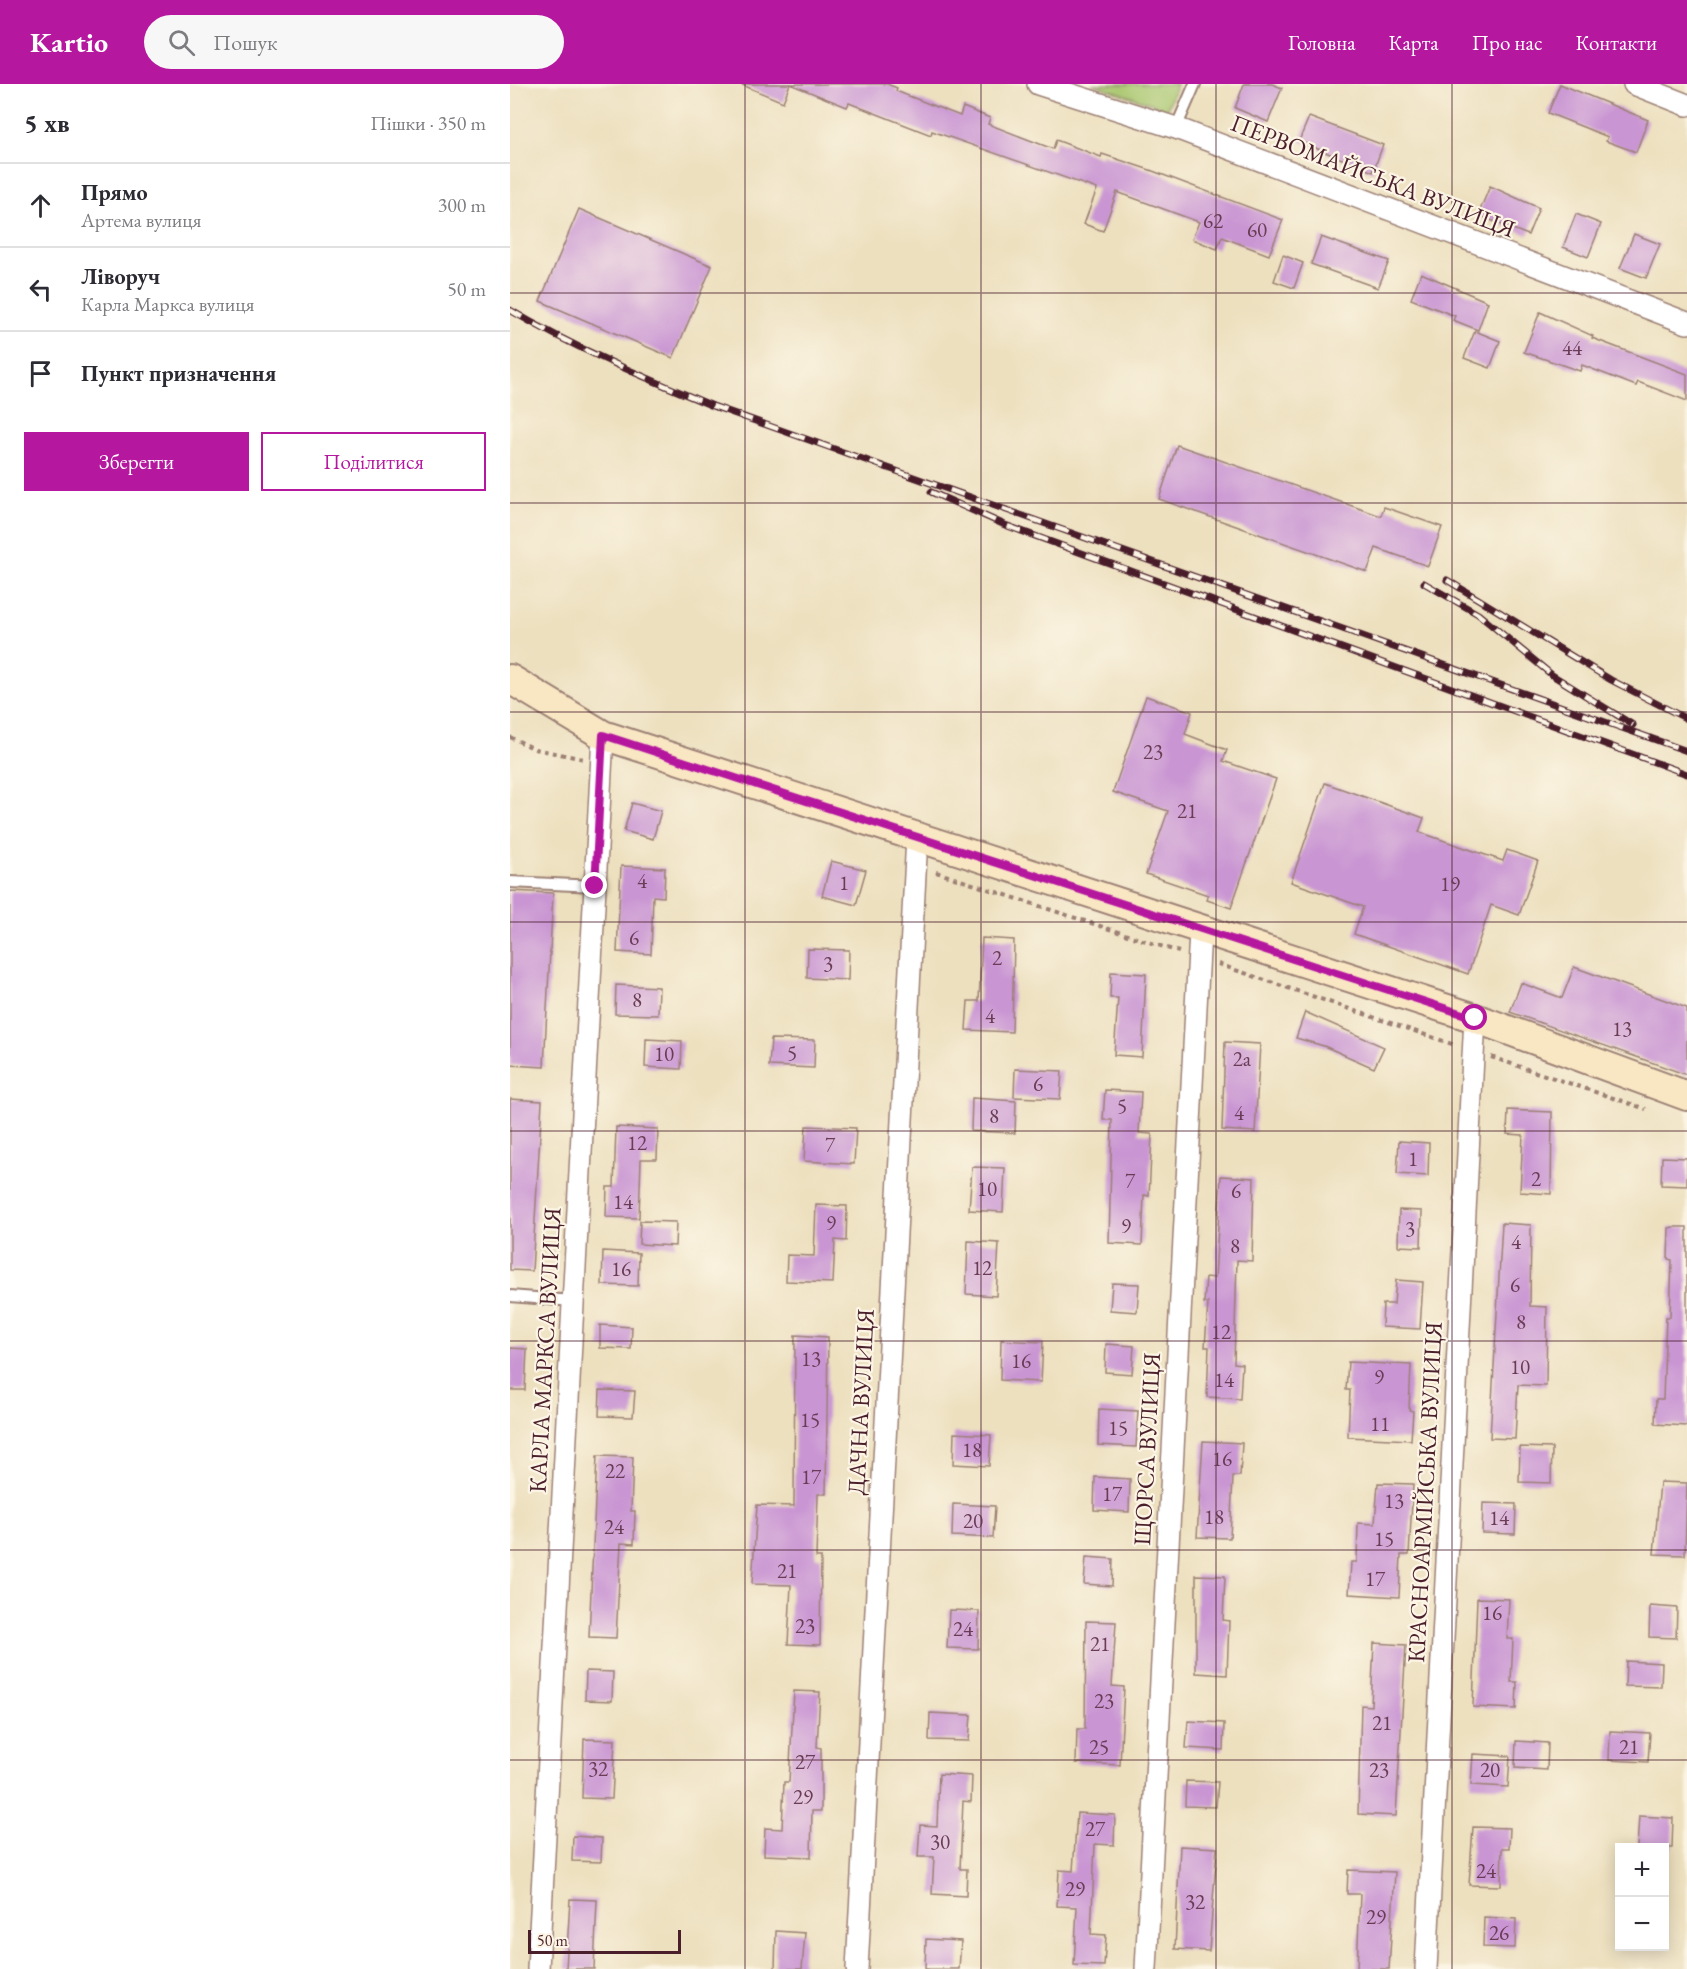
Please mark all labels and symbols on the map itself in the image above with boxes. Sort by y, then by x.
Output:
street label: ПЕРВОМАЙСЬКА ВУЛИЦЯ [1226,107,1520,244]
house number: 62 [1203,207,1223,234]
house number: 60 [1247,216,1267,243]
house number: 44 [1562,334,1583,361]
house number: 23 [1143,738,1163,765]
house number: 21 [1177,797,1197,824]
house number: 4 [637,867,648,894]
house number: 1 [839,869,849,896]
house number: 19 [1440,870,1460,897]
route end [581,872,607,898]
house number: 6 [629,924,639,951]
house number: 2 [992,944,1002,971]
house number: 3 [823,950,833,977]
house number: 8 [632,986,642,1013]
house number: 4 [985,1002,996,1029]
route start [1461,1004,1487,1030]
house number: 13 [1612,1015,1632,1042]
house number: 5 [787,1039,797,1066]
house number: 10 [654,1040,674,1067]
house number: 2а [1233,1045,1252,1072]
house number: 6 [1033,1070,1043,1097]
house number: 5 [1117,1092,1127,1119]
house number: 4 [1234,1099,1245,1126]
house number: 8 [989,1102,999,1129]
house number: 12 [627,1129,647,1156]
house number: 7 [825,1131,836,1158]
house number: 1 [1408,1145,1418,1172]
house number: 2 [1531,1165,1541,1192]
house number: 7 [1125,1167,1136,1194]
house number: 10 [977,1175,997,1202]
house number: 6 [1231,1177,1241,1204]
house number: 14 [613,1188,634,1215]
street label: КАРЛА МАРКСА ВУЛИЦЯ [522,1206,567,1494]
house number: 9 [826,1209,836,1236]
house number: 9 [1121,1212,1131,1239]
house number: 3 [1405,1215,1415,1242]
house number: 4 [1511,1228,1522,1255]
house number: 8 [1230,1232,1240,1259]
house number: 12 [972,1254,992,1281]
house number: 16 [611,1255,631,1282]
house number: 6 [1510,1271,1520,1298]
street label: ДАЧНА ВУЛИЦЯ [840,1308,881,1496]
house number: 8 [1516,1308,1526,1335]
house number: 12 [1211,1318,1231,1345]
street label: КРАСНОАРМІЙСЬКА ВУЛИЦЯ [1400,1321,1449,1663]
house number: 13 [801,1345,821,1372]
house number: 16 [1011,1347,1031,1374]
street label: ЩОРСА ВУЛИЦЯ [1126,1352,1167,1546]
house number: 10 [1510,1353,1530,1380]
house number: 9 [1374,1363,1384,1390]
house number: 14 [1214,1366,1235,1393]
house number: 15 [800,1406,820,1433]
house number: 11 [1370,1410,1390,1437]
house number: 15 [1108,1414,1128,1441]
house number: 18 [962,1436,982,1463]
house number: 16 [1212,1445,1232,1472]
house number: 22 [605,1457,625,1484]
house number: 17 [801,1463,822,1490]
house number: 17 [1102,1480,1123,1507]
house number: 13 [1384,1487,1404,1514]
house number: 18 [1204,1503,1224,1530]
house number: 14 [1489,1504,1510,1531]
house number: 20 [963,1507,983,1534]
house number: 24 [604,1513,625,1540]
house number: 15 [1374,1525,1394,1552]
house number: 21 [777,1557,797,1584]
house number: 17 [1365,1565,1386,1592]
house number: 16 [1482,1599,1502,1626]
house number: 23 [795,1612,815,1639]
house number: 24 [953,1615,974,1642]
house number: 21 [1090,1630,1110,1657]
house number: 23 [1094,1687,1114,1714]
house number: 21 [1372,1709,1392,1736]
house number: 25 [1089,1733,1109,1760]
house number: 21 [1619,1733,1639,1760]
house number: 27 [795,1748,816,1775]
house number: 32 [588,1755,608,1782]
house number: 23 [1369,1756,1389,1783]
house number: 20 [1480,1756,1500,1783]
house number: 29 [793,1783,813,1810]
house number: 27 [1085,1815,1106,1842]
house number: 30 [930,1828,950,1855]
house number: 24 [1476,1857,1497,1884]
house number: 29 [1065,1875,1085,1902]
house number: 32 [1185,1888,1205,1915]
house number: 29 [1366,1903,1386,1930]
house number: 26 [1489,1919,1509,1946]
scale bar [528,1927,681,1954]

